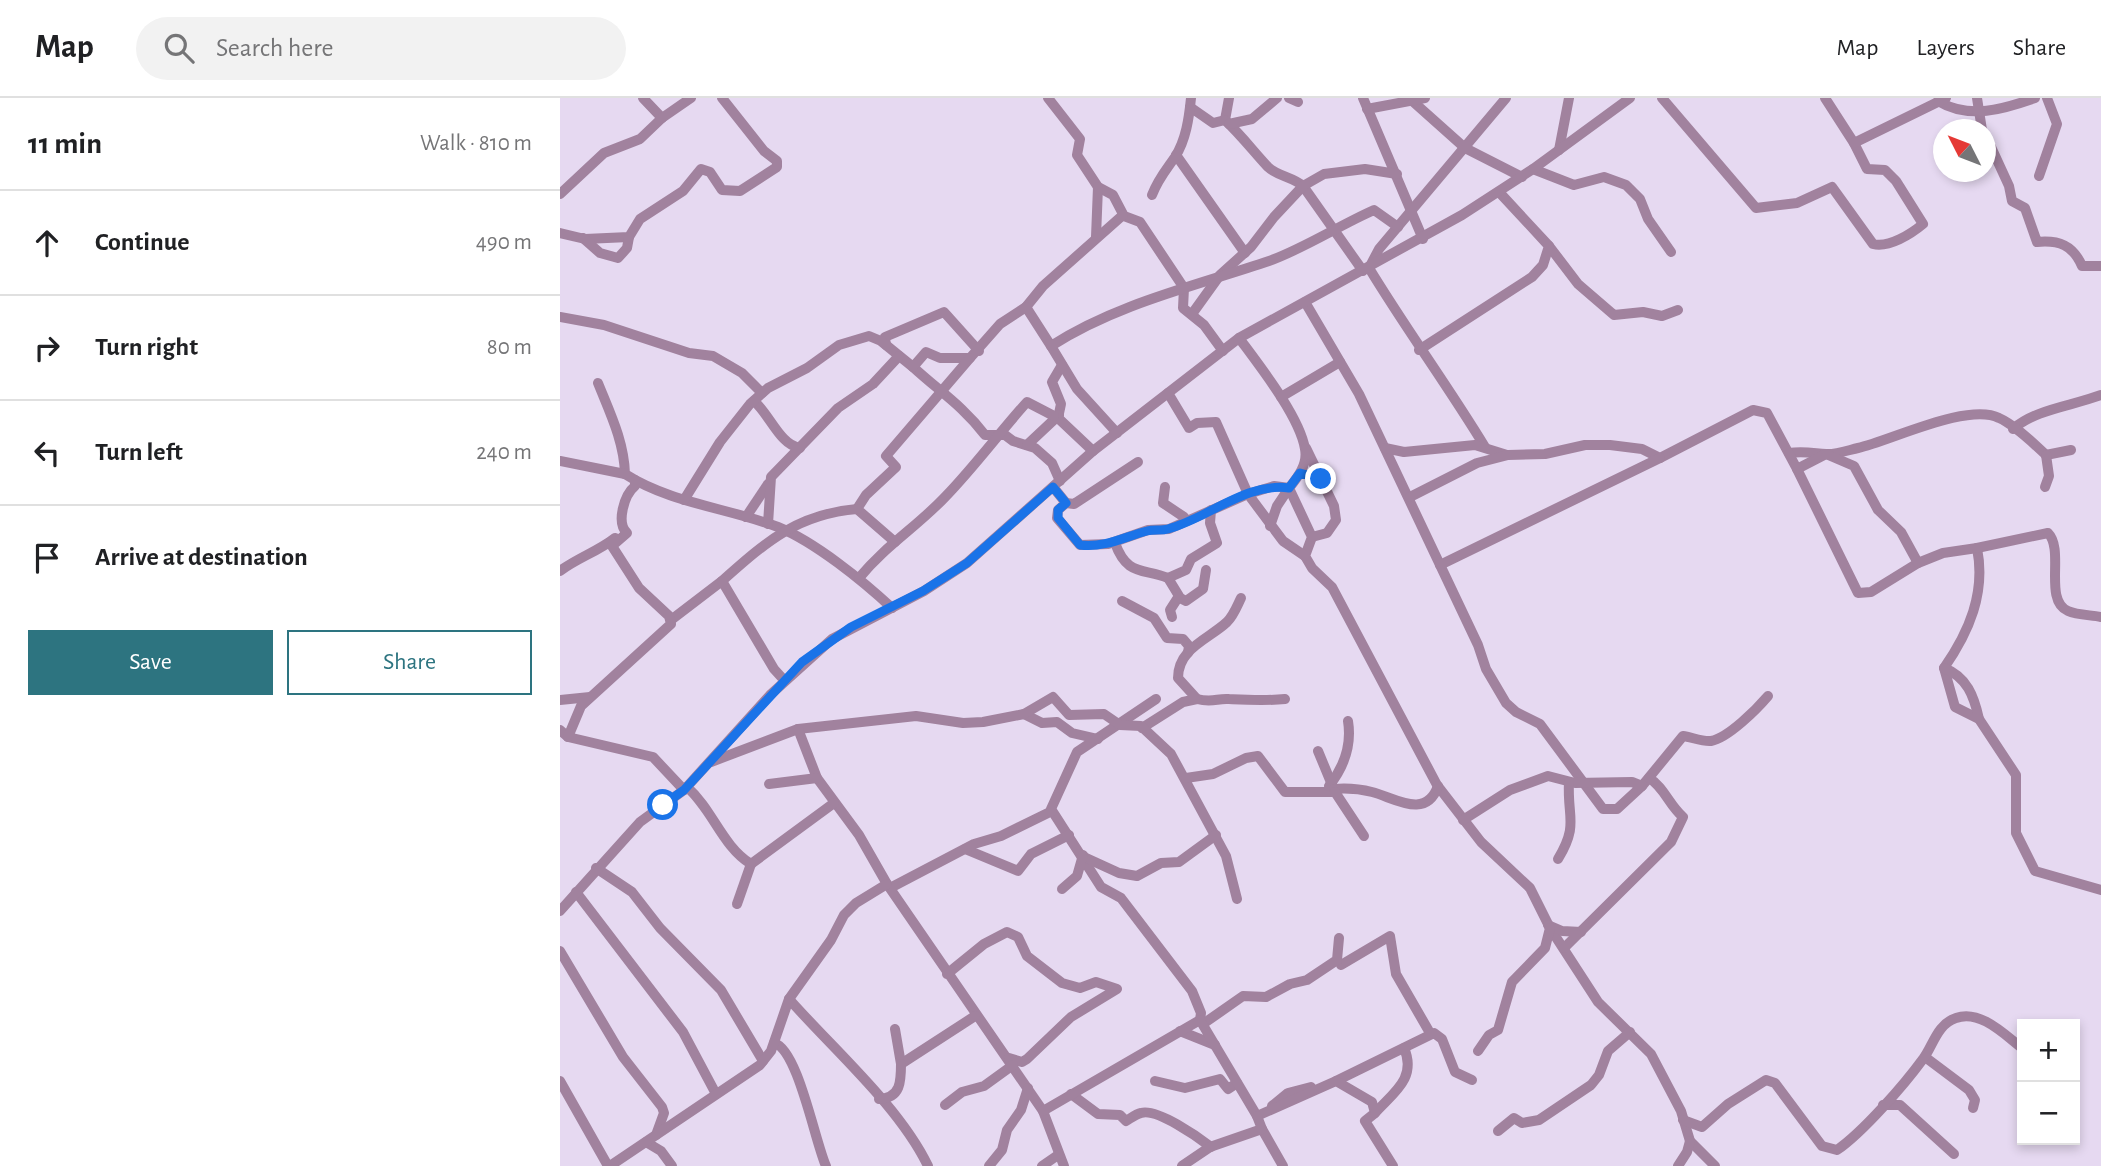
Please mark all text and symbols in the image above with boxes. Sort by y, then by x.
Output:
search box [136,17,626,80]
icon: search [160,29,198,67]
text: Map [35,31,94,64]
text: Search here [216,35,334,61]
text: Map [1836,36,1878,60]
text: Layers [1916,36,1975,60]
text: Share [2013,36,2066,60]
north arrow [1933,119,1996,182]
text: 11 min [28,129,102,159]
text: Walk · 810 m [420,132,532,155]
icon: ahead [28,224,66,262]
text: Continue [95,229,190,255]
text: 490 m [476,231,532,254]
icon: right [28,329,66,367]
text: Turn right [95,334,198,360]
text: 80 m [487,336,532,359]
icon: left [28,434,66,472]
text: Turn left [95,439,183,465]
text: 240 m [476,441,532,464]
route end [1305,463,1336,494]
icon: arrive [28,539,66,577]
text: Arrive at destination [95,544,308,570]
button: Save [28,630,273,695]
button: Share [287,630,532,695]
route start [647,789,678,820]
map controls [2017,1019,2080,1145]
button: + [2017,1019,2080,1082]
button: − [2017,1082,2080,1145]

